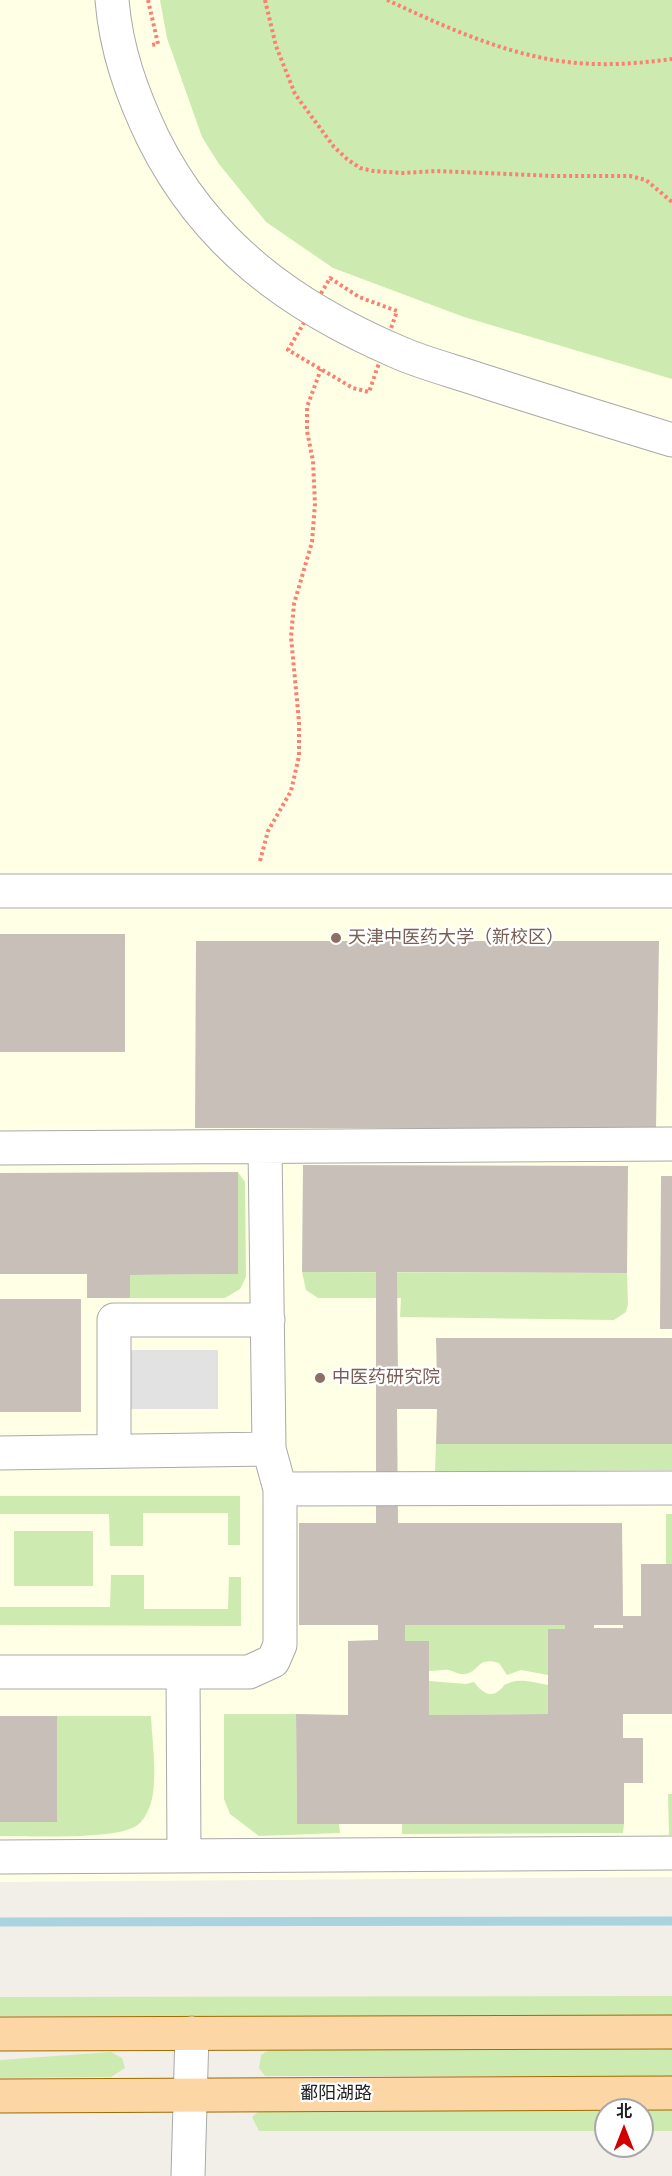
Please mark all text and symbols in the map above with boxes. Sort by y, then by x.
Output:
place label: 天津中医药大学（新校区） [348,927,564,949]
marker: 天津中医药大学（新校区） [329,931,343,945]
place label: 中医药研究院 [332,1367,440,1389]
marker: 中医药研究院 [313,1371,327,1385]
street label: 鄱阳湖路 [300,2083,372,2105]
north arrow [594,2098,654,2158]
text: 北 [616,2102,632,2121]

